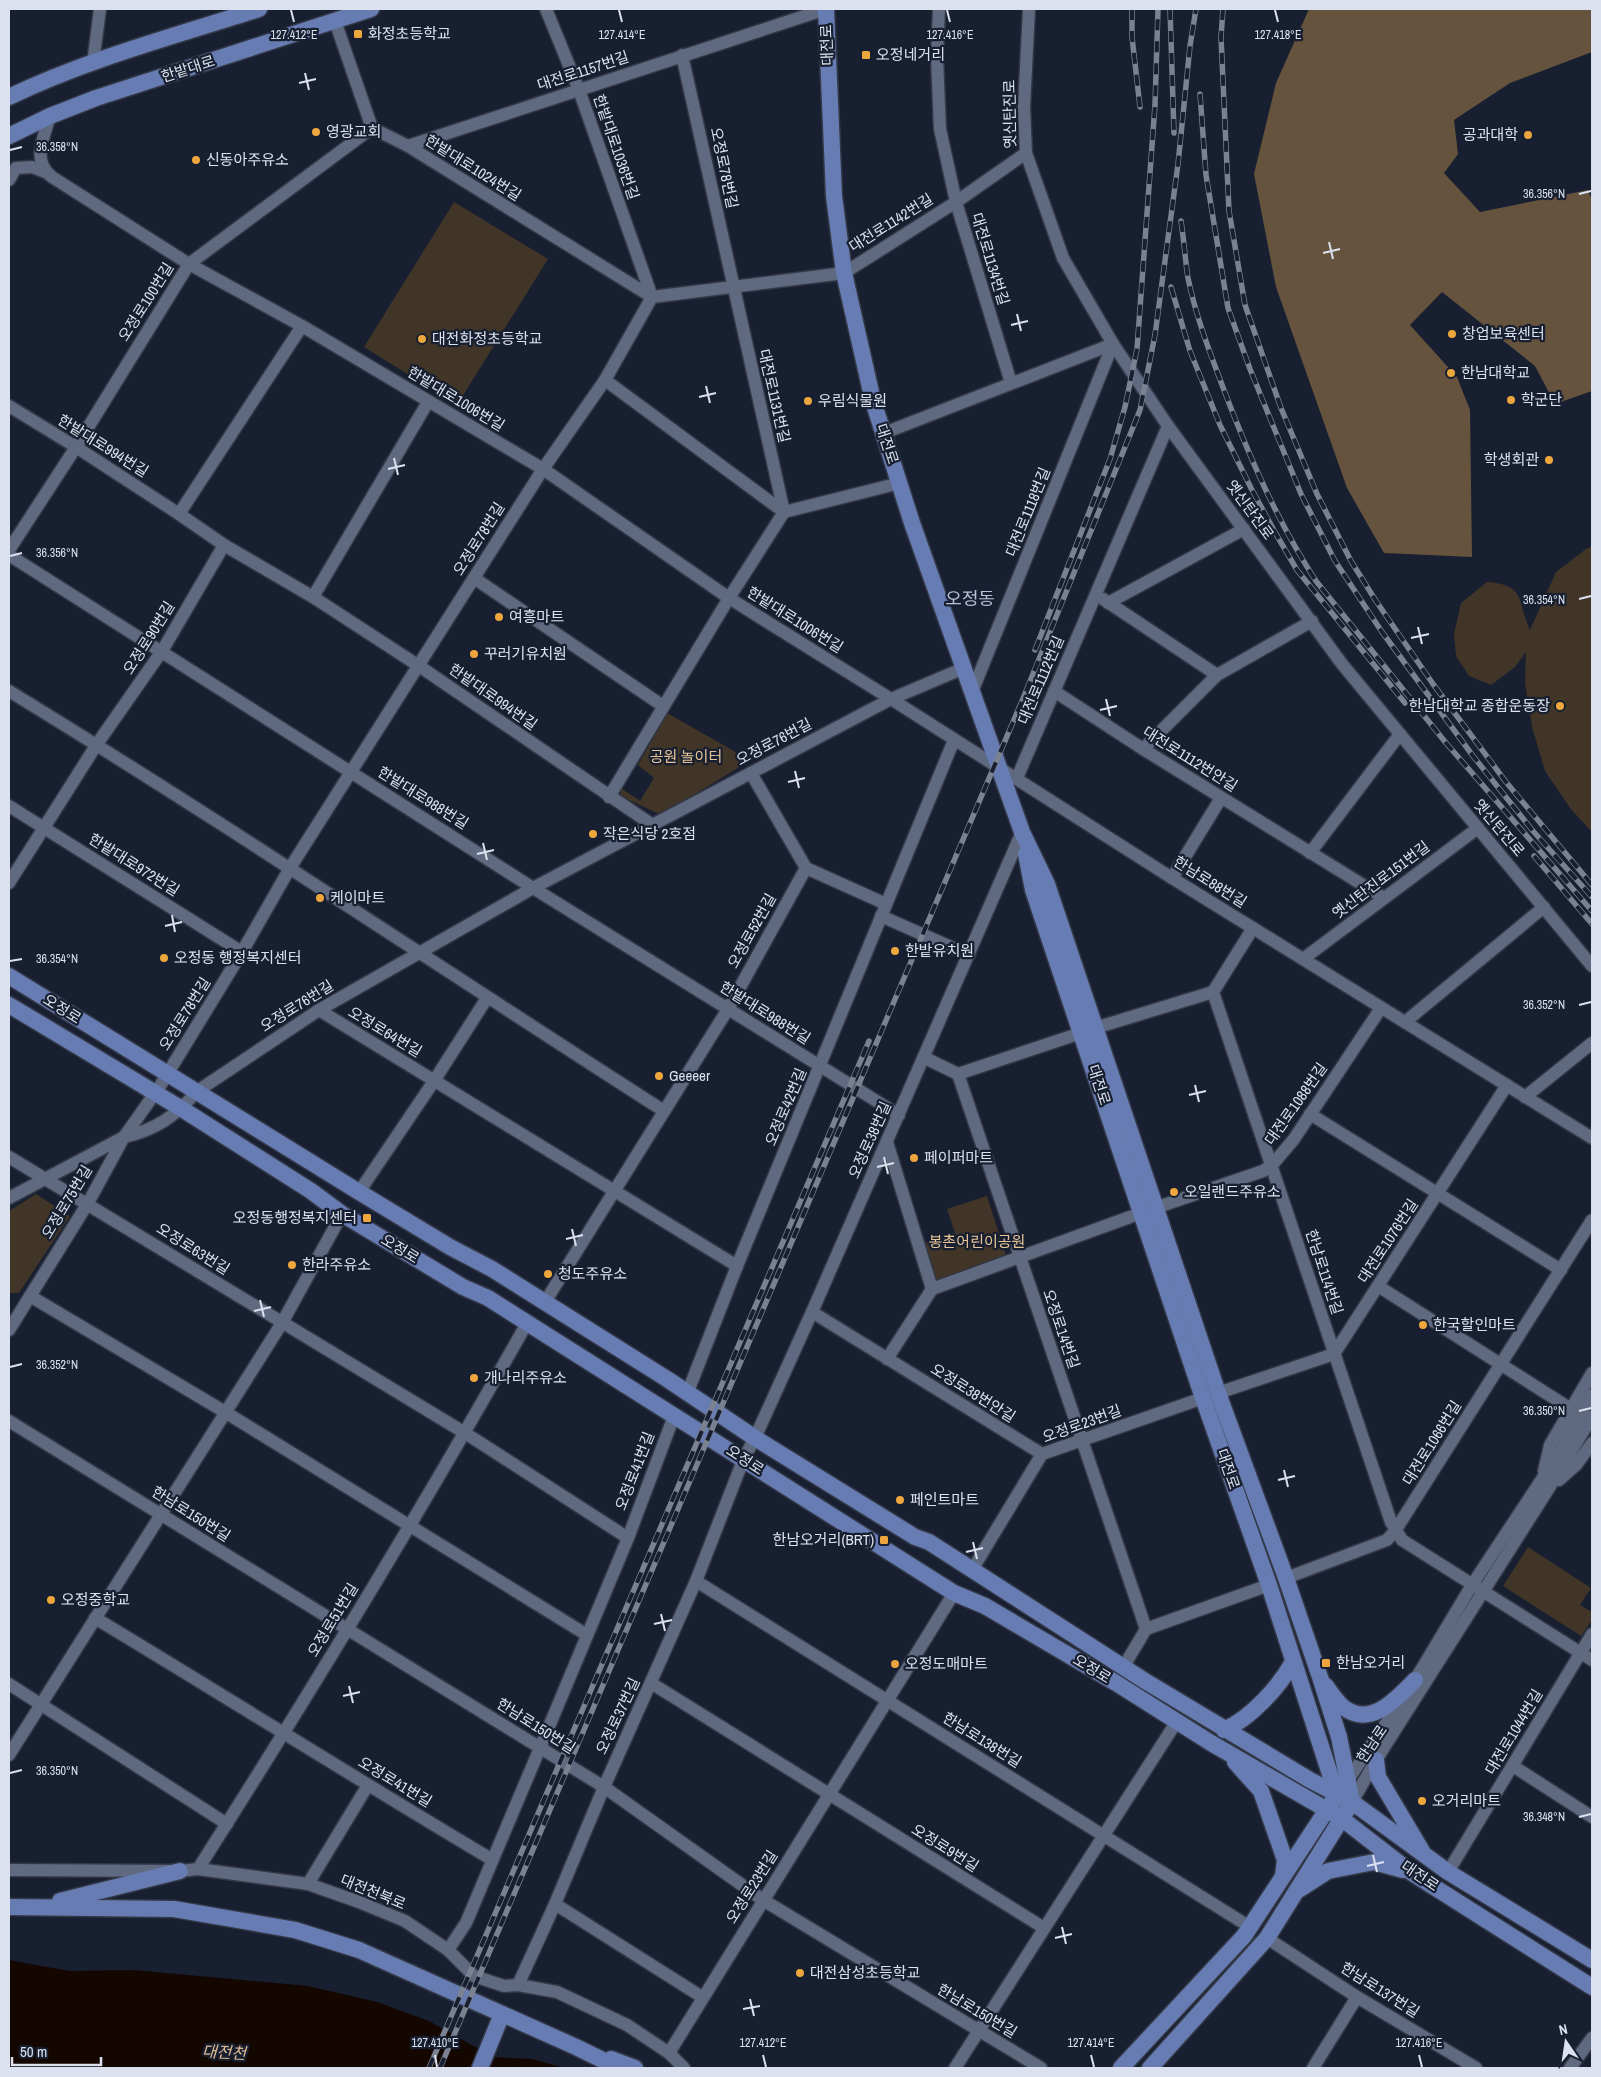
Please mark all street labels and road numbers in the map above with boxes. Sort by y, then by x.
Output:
street label: 대전로 [815,24,838,66]
street label: 대전로1157번길 [534,46,631,95]
street label: 한밭대로 [158,50,217,87]
street label: 옛신탄진로 [998,79,1021,149]
street label: 한밭대로1036번길 [589,91,644,202]
street label: 오정로78번길 [706,125,743,211]
street label: 한밭대로1024번길 [421,129,526,206]
street label: 대전로1142번길 [845,188,937,257]
street label: 대전로1134번길 [966,210,1014,308]
street label: 오정로100번길 [113,258,178,345]
street label: 대전로1131번길 [754,347,795,445]
street label: 한밭대로1006번길 [404,361,509,436]
street label: 한밭대로994번길 [54,409,153,482]
street label: 대전로 [871,421,904,467]
street label: 대전로1118번길 [1000,464,1055,560]
street label: 옛신탄진로 [1222,476,1279,544]
street label: 오정로78번길 [448,498,509,579]
street label: 한밭대로1006번길 [743,581,848,658]
street label: 오정로90번길 [118,597,179,678]
street label: 대전로1112번길 [1012,632,1069,727]
street label: 한밭대로994번길 [445,658,542,735]
street label: 오정로76번길 [732,713,815,770]
street label: 대전로1112번안길 [1139,721,1242,796]
street label: 한밭대로988번길 [374,761,473,834]
street label: 옛신탄진로 [1469,794,1530,861]
street label: 한밭대로972번길 [85,828,184,901]
street label: 옛신탄진로151번길 [1328,836,1434,923]
street label: 한남로88번길 [1170,851,1251,912]
street label: 오정로52번길 [722,890,781,972]
street label: 오정로78번길 [154,973,215,1054]
street label: 오정로76번길 [256,975,337,1036]
street label: 한밭대로988번길 [716,976,815,1049]
street label: 오정로 [39,989,85,1028]
street label: 오정로64번길 [344,1001,426,1062]
street label: 대전로1088번길 [1259,1058,1332,1149]
street label: 대전로 [1083,1062,1116,1108]
street label: 오정로42번길 [760,1065,811,1149]
street label: 오정로38번길 [843,1098,896,1182]
street label: 오정로75번길 [36,1161,97,1243]
street label: 대전로1076번길 [1353,1195,1423,1287]
street label: 오정로63번길 [153,1218,234,1279]
street label: 한남로114번길 [1301,1226,1348,1317]
street label: 오정로 [377,1229,423,1268]
street label: 오정로14번길 [1038,1286,1085,1371]
street label: 오정로38번안길 [927,1358,1020,1427]
street label: 대전로1066번길 [1397,1396,1466,1489]
street label: 오정로23번길 [1039,1400,1124,1448]
street label: 오정로41번길 [610,1428,659,1513]
street label: 오정로 [722,1439,768,1480]
street label: 대전로 [1212,1446,1245,1492]
street label: 한남로150번길 [148,1481,235,1546]
street label: 오정로51번길 [302,1579,363,1661]
street label: 오정로 [1069,1649,1115,1688]
street label: 오정로37번길 [591,1674,645,1758]
street label: 대전로1044번길 [1480,1685,1547,1778]
street label: 한남로150번길 [493,1693,580,1758]
street label: 한남로138번길 [939,1707,1026,1772]
street label: 한남로 [1351,1721,1392,1767]
street label: 오정로41번길 [354,1751,436,1812]
street label: 오정로9번길 [908,1819,983,1877]
street label: 오정로23번길 [721,1846,782,1927]
street label: 대전로 [1397,1855,1443,1896]
street label: 대전천북로 [337,1869,409,1914]
street label: 한남로137번길 [1337,1957,1424,2022]
street label: 한남로150번길 [933,1979,1021,2043]

